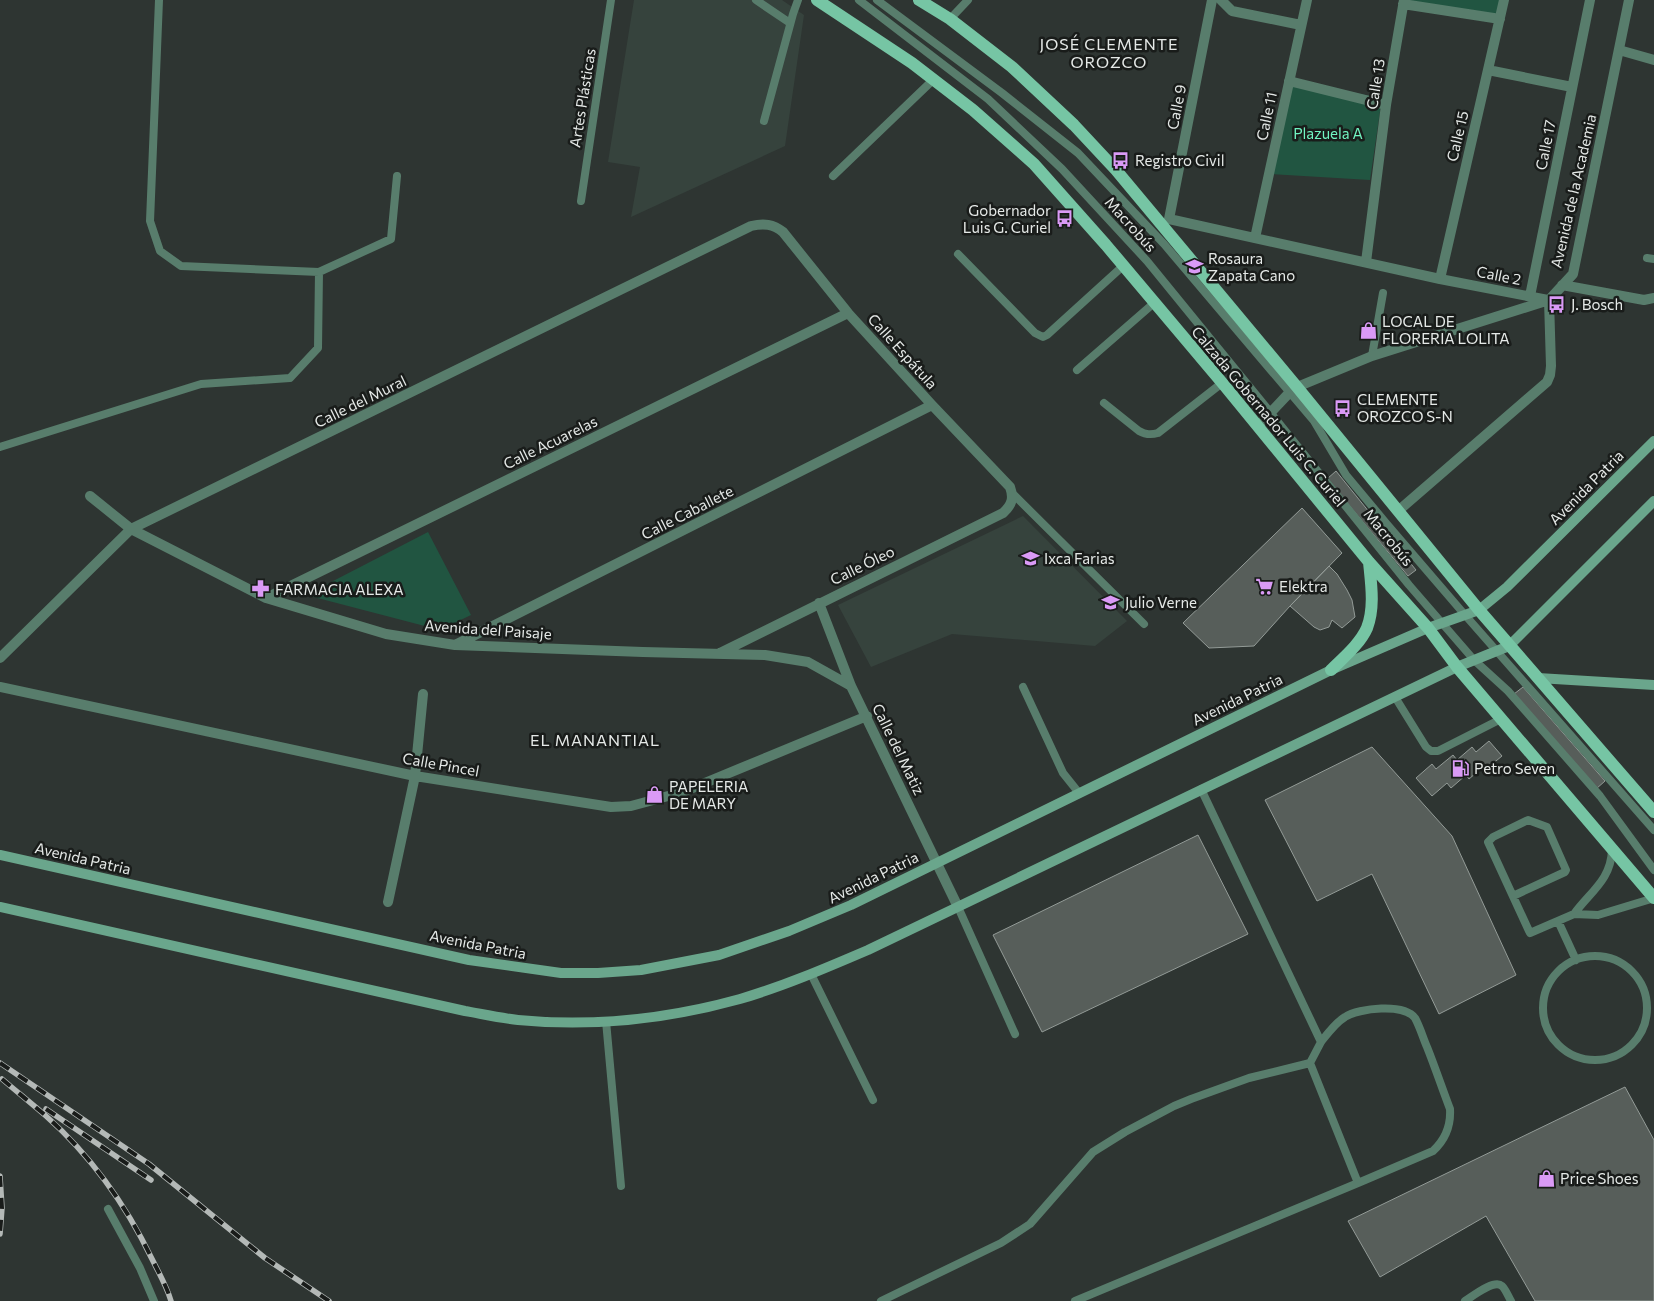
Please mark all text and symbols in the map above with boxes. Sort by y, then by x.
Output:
district label: JOSÉ CLEMENTE OROZCO [1040,34,1178,71]
street label: Artes Plásticas [565,47,599,149]
street label: Calle 13 [1362,57,1388,111]
street label: Calle 9 [1163,83,1189,131]
street label: Calle 11 [1252,90,1280,142]
street label: Calle 15 [1442,109,1472,163]
street label: Avenida de la Academia [1547,112,1599,270]
street label: Calle 17 [1531,118,1559,172]
park label: Plazuela A [1293,124,1363,142]
bus stop icon: Registro Civil [1111,150,1131,170]
place label: Registro Civil [1135,151,1224,169]
street label: Macrobús [1101,193,1161,256]
place label: Gobernador Luis G. Curiel [963,201,1051,236]
bus stop icon: Gobernador Luis G. Curiel [1055,209,1075,229]
place label: Rosaura Zapata Cano [1208,249,1295,284]
school or university icon: Rosaura Zapata Cano [1184,257,1204,277]
street label: Calle 2 [1475,262,1523,288]
bus stop icon: J. Bosch [1547,294,1567,314]
place label: J. Bosch [1571,295,1623,313]
street label: Calle Espátula [865,310,941,392]
place label: LOCAL DE FLORERIA LOLITA [1382,312,1510,347]
shop icon: LOCAL DE FLORERIA LOLITA [1358,320,1378,340]
street label: Calzada Gobernador Luis C. Curiel [1188,322,1350,510]
street label: Calle del Mural [311,371,409,431]
place label: CLEMENTE OROZCO S-N [1357,390,1453,425]
bus stop icon: CLEMENTE OROZCO S-N [1333,398,1353,418]
street label: Calle Acuarelas [500,411,600,473]
street label: Avenida Patria [1545,446,1627,528]
street label: Calle Caballete [638,481,736,543]
street label: Macrobús [1361,505,1418,569]
street label: Calle Óleo [826,541,897,588]
school or university icon: Ixca Farias [1020,548,1040,568]
place label: Ixca Farias [1044,549,1115,567]
supermarket icon: Elektra [1255,576,1275,596]
place label: Elektra [1279,577,1328,595]
pharmacy icon: FARMACIA ALEXA [251,579,271,599]
place label: FARMACIA ALEXA [275,580,404,598]
school or university icon: Julio Verne [1101,592,1121,612]
place label: Julio Verne [1125,593,1197,611]
street label: Avenida del Paisaje [424,616,552,642]
street label: Avenida Patria [1189,669,1285,729]
street label: Calle del Matiz [869,700,929,798]
district label: EL MANANTIAL [530,730,660,749]
street label: Calle Pincel [401,748,481,780]
fuel station icon: Petro Seven [1450,758,1470,778]
place label: Petro Seven [1474,759,1555,777]
place label: PAPELERIA DE MARY [669,777,748,812]
shop icon: PAPELERIA DE MARY [645,785,665,805]
street label: Avenida Patria [33,838,133,878]
street label: Avenida Patria [825,847,921,907]
street label: Avenida Patria [428,926,528,962]
shop icon: Price Shoes [1536,1168,1556,1188]
place label: Price Shoes [1560,1169,1639,1187]

